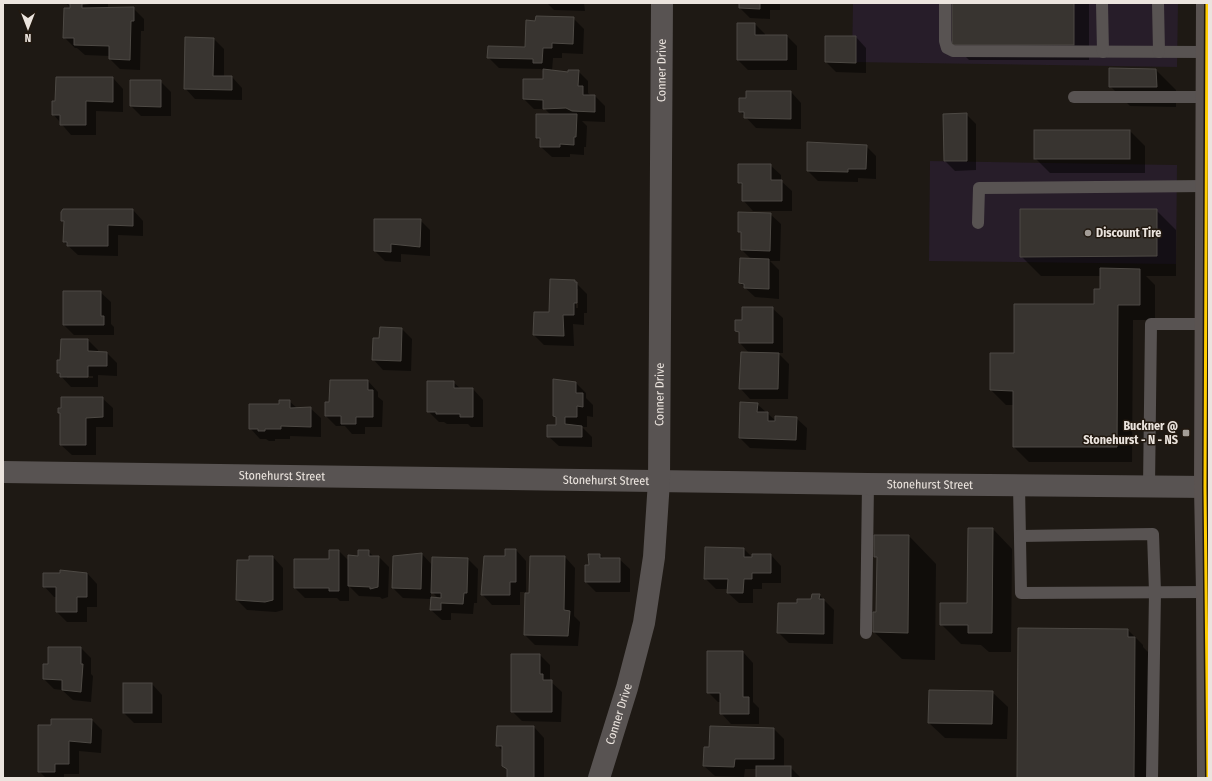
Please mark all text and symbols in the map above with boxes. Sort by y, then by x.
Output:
north arrow [8,8,48,48]
text: N [25,31,31,44]
street label: Conner Drive [654,39,669,102]
place label: Discount Tire [1096,226,1161,240]
marker: Discount Tire [1083,228,1093,238]
street label: Conner Drive [652,363,667,426]
place label: Buckner @ Stonehurst - N - NS [1083,419,1178,447]
marker: Buckner @ Stonehurst - N - NS [1181,428,1191,438]
street label: Stonehurst Street [239,468,325,483]
street label: Stonehurst Street [563,473,649,488]
street label: Stonehurst Street [887,477,973,492]
street label: Conner Drive [603,682,635,746]

